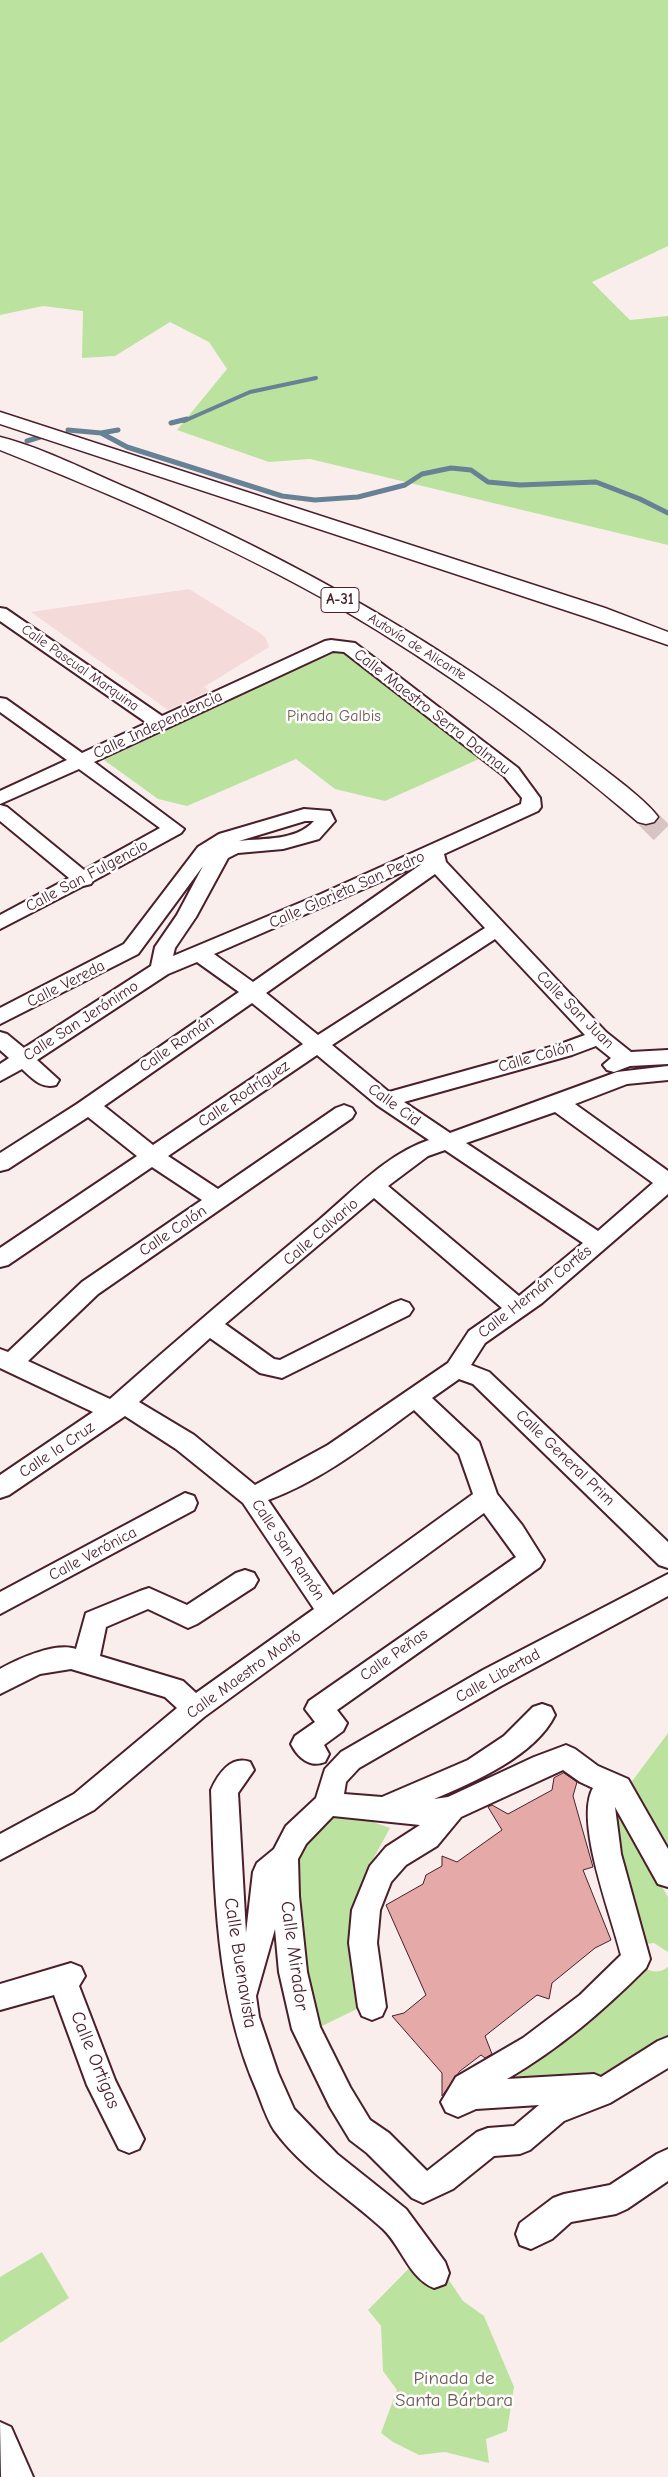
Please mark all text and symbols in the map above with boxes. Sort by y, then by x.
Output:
road number: A-31 [321,588,359,612]
street label: Autovía de Alicante [365,610,469,684]
street label: Calle Pascual Marquina [18,621,142,715]
street label: Calle Maestro Serra Dalmau [350,645,514,779]
street label: Calle Independencia [90,687,226,763]
park label: Pinada Galbis [287,706,381,726]
street label: Calle San Fulgencio [23,836,151,916]
street label: Calle Glorieta San Pedro [266,847,428,933]
street label: Calle Vereda [24,956,108,1012]
street label: Calle San Juan [532,967,618,1053]
street label: Calle San Jerónimo [20,977,142,1065]
street label: Calle Román [136,1011,218,1077]
street label: Calle Colón [496,1037,576,1077]
street label: Calle Rodríguez [195,1056,293,1132]
street label: Calle Cid [364,1079,424,1131]
street label: Calle Calvario [280,1194,362,1270]
street label: Calle Colón [135,1201,211,1261]
street label: Calle Hernán Cortés [474,1242,596,1342]
street label: Calle General Prim [512,1406,618,1510]
street label: Calle la Cruz [16,1418,98,1482]
street label: Calle San Ramón [247,1496,329,1604]
street label: Calle Verónica [46,1523,140,1585]
street label: Calle Peñas [356,1625,432,1685]
street label: Calle Maestro Moltó [183,1627,305,1723]
street label: Calle Libertad [452,1645,544,1707]
street label: Calle Buenavista [218,1896,262,2030]
street label: Calle Mirador [275,1900,313,2012]
street label: Calle Ortigas [65,2008,125,2112]
park label: Pinada de Santa Bárbara [395,2368,513,2412]

